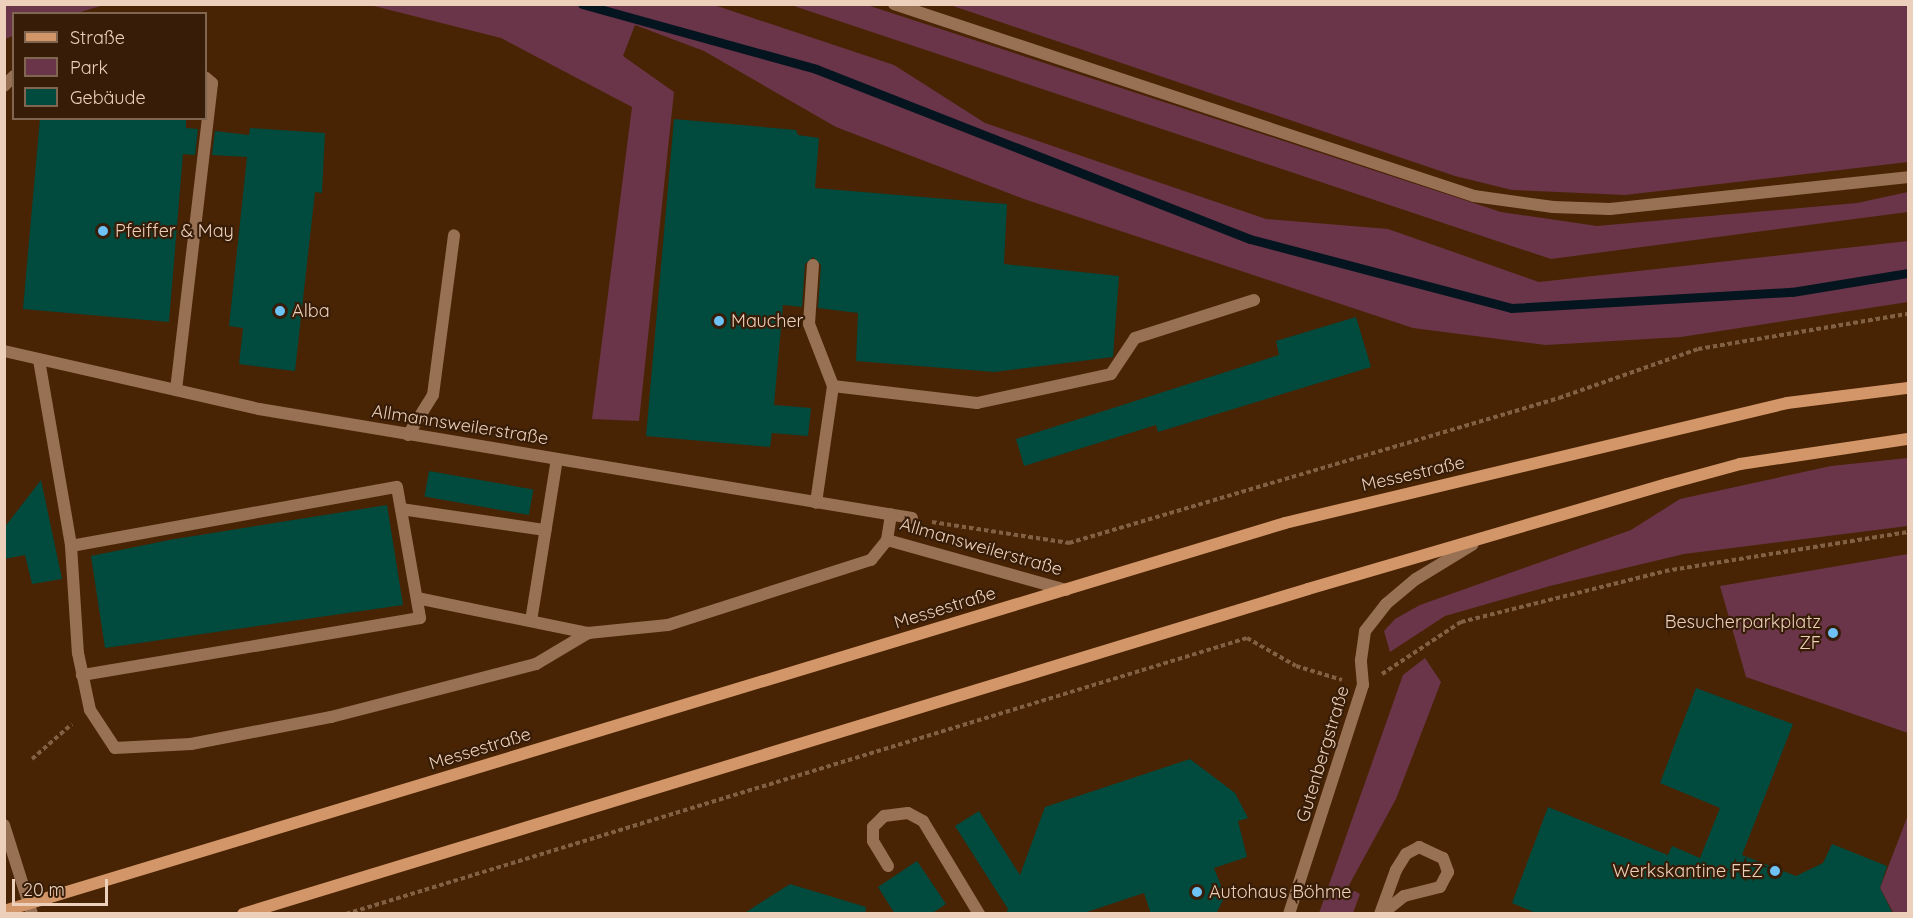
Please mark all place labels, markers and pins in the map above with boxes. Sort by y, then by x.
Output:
place label: Pfeiffer & May [115,220,234,242]
marker: Pfeiffer & May [96,224,110,238]
place label: Alba [292,300,330,322]
marker: Alba [273,304,287,318]
place label: Maucher [731,310,804,332]
marker: Maucher [712,314,726,328]
place label: Besucherparkplatz ZF [1665,612,1821,654]
marker: Besucherparkplatz ZF [1826,626,1840,640]
place label: Werkskantine FEZ [1612,860,1763,882]
marker: Werkskantine FEZ [1768,864,1782,878]
place label: Autohaus Böhme [1209,881,1352,903]
marker: Autohaus Böhme [1190,885,1204,899]

